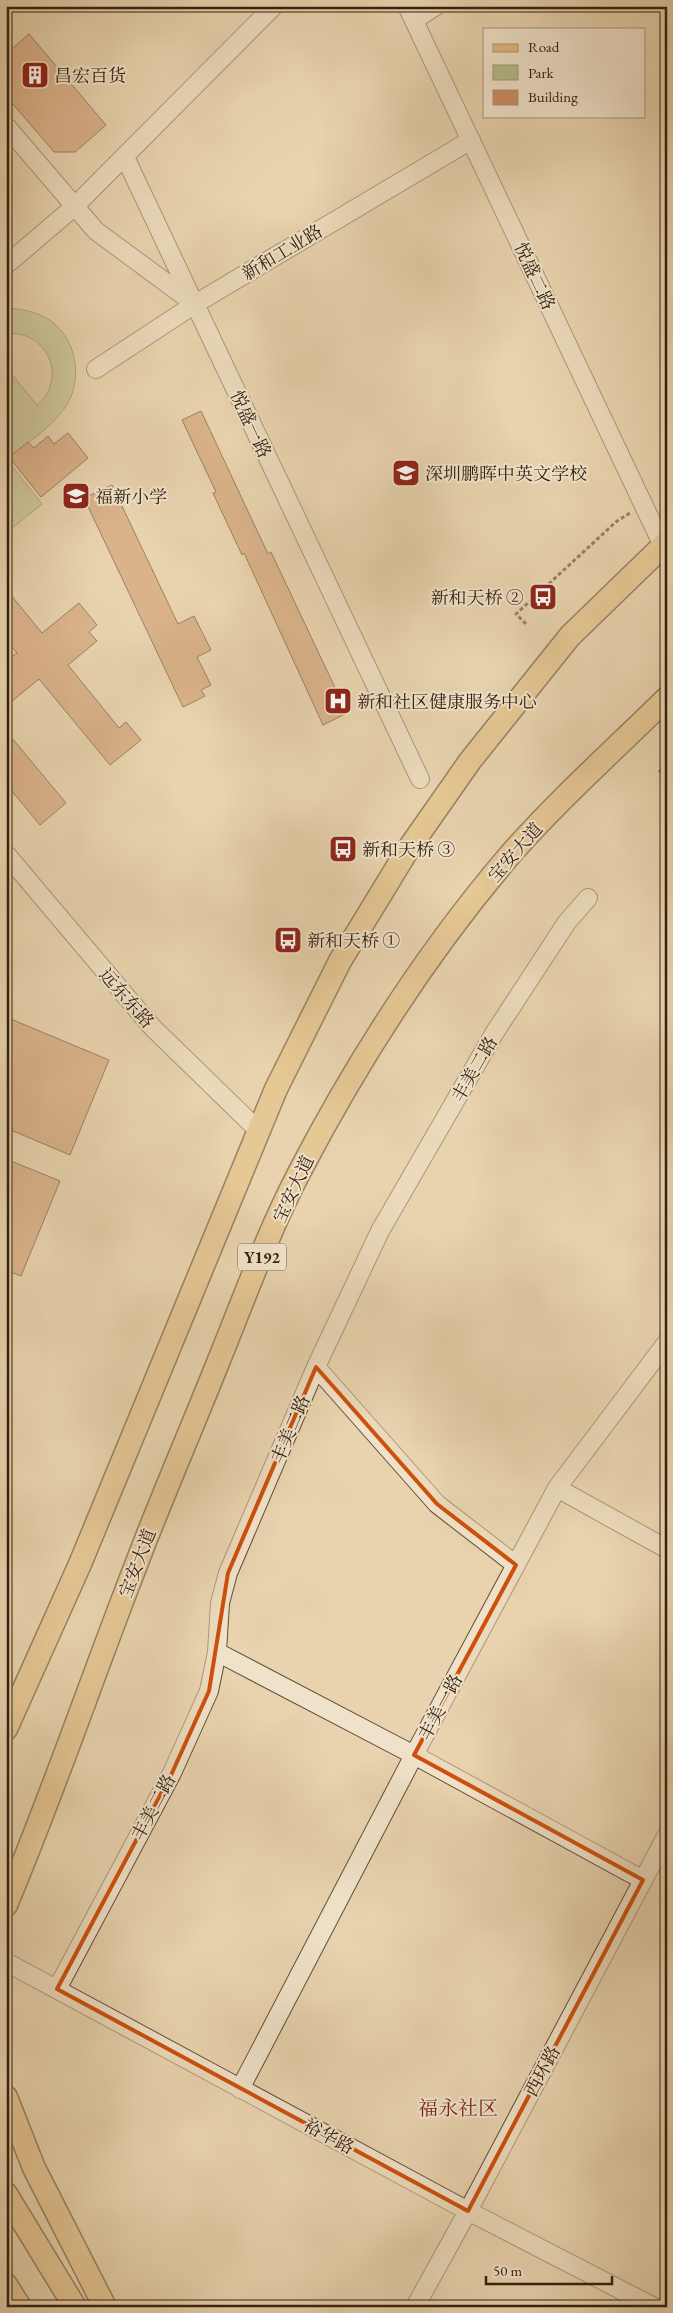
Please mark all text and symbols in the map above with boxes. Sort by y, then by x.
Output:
legend [483,28,646,118]
text: Road [528,37,560,56]
building icon: 昌宏百货 [20,60,50,90]
text: Park [528,63,555,82]
place label: 昌宏百货 [54,64,126,87]
text: Building [528,87,578,106]
street label: 新和工业路 [238,219,326,285]
street label: 悦盛二路 [509,239,561,313]
street label: 悦盛一路 [225,387,277,461]
school or university icon: 深圳鹏晖中英文学校 [391,458,421,488]
place label: 深圳鹏晖中英文学校 [425,462,587,485]
school or university icon: 福新小学 [61,481,91,511]
place label: 福新小学 [95,485,167,508]
bus stop icon: 新和天桥 ② [528,582,558,612]
place label: 新和天桥 ② [430,586,524,609]
hospital icon: 新和社区健康服务中心 [323,686,353,716]
place label: 新和社区健康服务中心 [357,690,537,713]
street label: 宝安大道 [483,817,547,887]
bus stop icon: 新和天桥 ③ [328,834,358,864]
place label: 新和天桥 ③ [362,838,456,861]
bus stop icon: 新和天桥 ① [273,925,303,955]
place label: 新和天桥 ① [307,929,401,952]
street label: 远东东路 [95,963,159,1033]
street label: 丰美二路 [446,1032,502,1106]
street label: 宝安大道 [267,1152,319,1226]
road number: Y192 [238,1244,286,1270]
street label: 丰美二路 [265,1391,315,1467]
street label: 宝安大道 [113,1525,161,1601]
street label: 丰美一路 [413,1670,467,1744]
street label: 丰美二路 [126,1770,180,1844]
street label: 西环路 [519,2042,565,2100]
district label: 福永社区 [418,2095,498,2121]
street label: 裕华路 [300,2113,358,2159]
scale bar [486,2253,612,2285]
text: 50 m [493,2261,522,2280]

